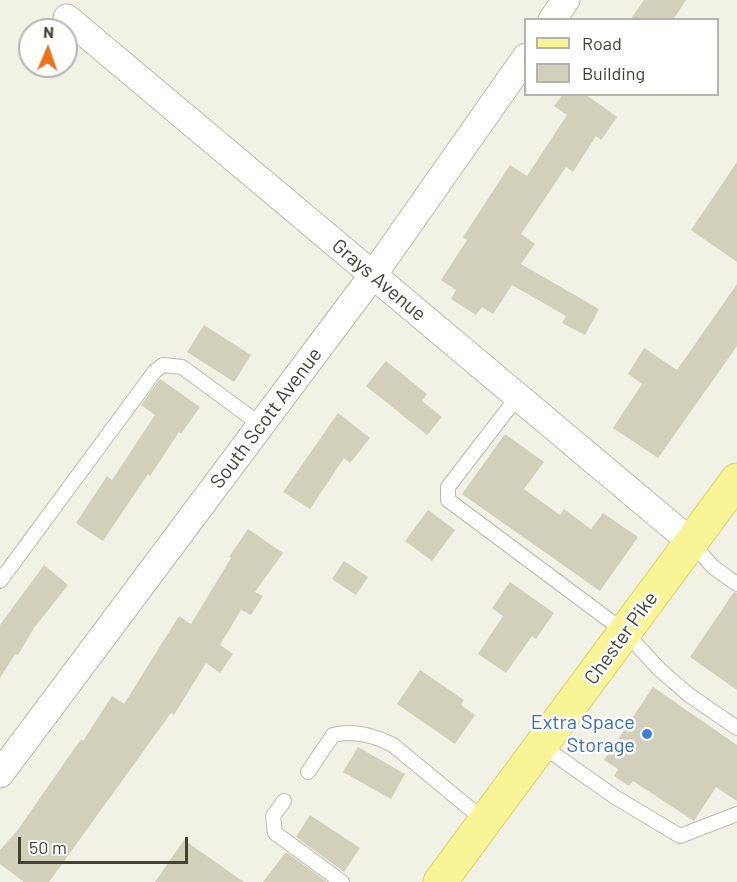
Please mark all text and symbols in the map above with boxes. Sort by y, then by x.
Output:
north arrow [18,18,78,78]
legend [524,18,719,96]
text: N [43,22,54,41]
text: Road [582,32,622,54]
text: Building [582,62,645,84]
street label: Grays Avenue [327,234,431,326]
street label: South Scott Avenue [205,343,327,493]
street label: Chester Pike [579,587,663,689]
place label: Extra Space Storage [531,710,635,757]
marker: Extra Space Storage [640,727,654,741]
scale bar [21,825,190,863]
text: 50 m [29,836,67,858]

